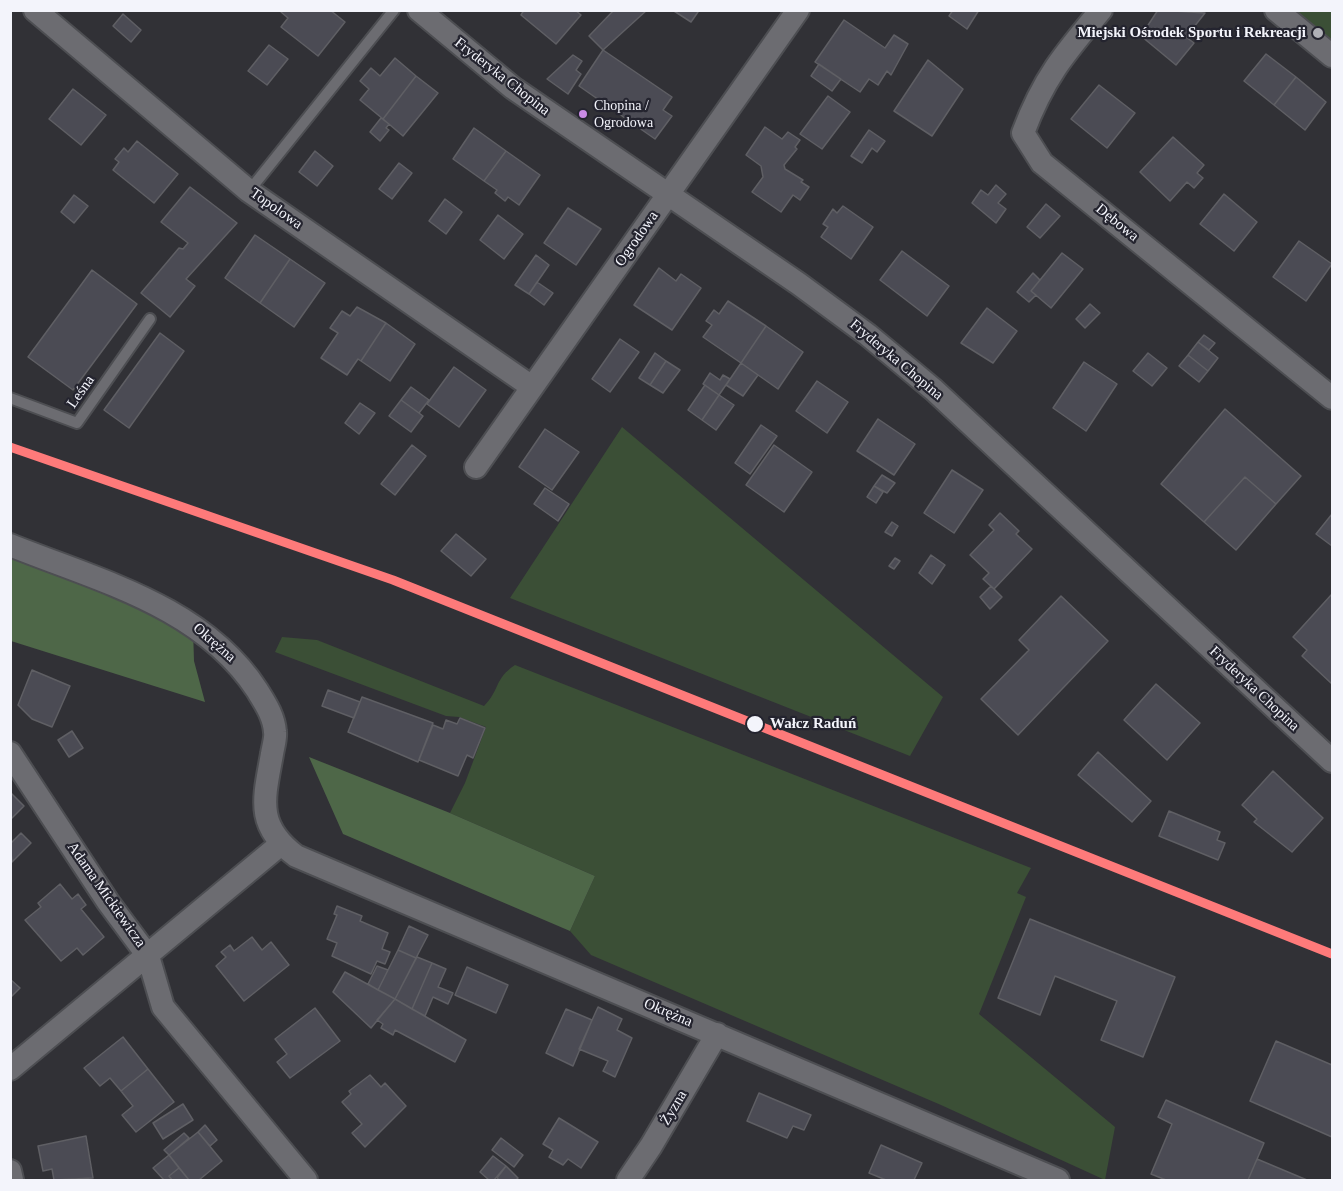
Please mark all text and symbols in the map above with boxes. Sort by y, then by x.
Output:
place label: Miejski Ośrodek Sportu i Rekreacji [1077,24,1306,42]
marker: Miejski Ośrodek Sportu i Rekreacji [1311,26,1325,40]
street label: Fryderyka Chopina [451,34,553,120]
place label: Chopina / Ogrodowa [594,98,653,130]
marker: Chopina / Ogrodowa [577,108,589,120]
street label: Topolowa [246,184,306,234]
street label: Dębowa [1092,200,1142,246]
street label: Ogrodowa [611,208,663,270]
street label: Fryderyka Chopina [846,316,946,404]
street label: Leśna [63,372,99,412]
street label: Okrężna [189,620,239,666]
street label: Fryderyka Chopina [1205,643,1303,735]
marker: Wałcz Raduń [745,714,765,734]
place label: Wałcz Raduń [770,715,856,733]
street label: Adama Mickiewicza [63,839,149,951]
street label: Okrężna [641,995,695,1031]
street label: Żyzna [657,1087,691,1129]

